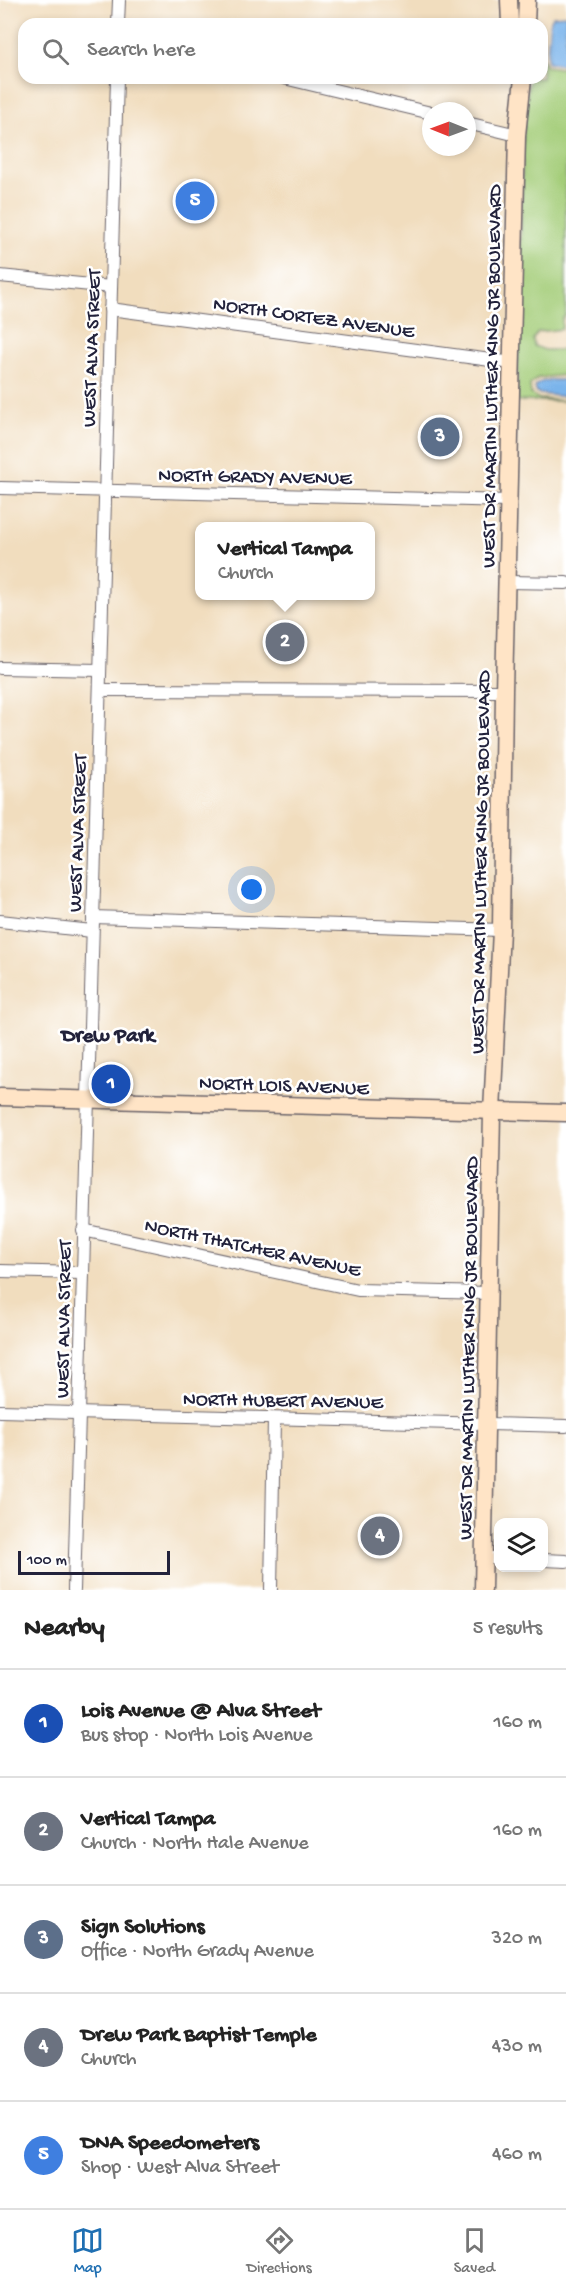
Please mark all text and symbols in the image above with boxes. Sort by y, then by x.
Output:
search box [18,18,548,84]
icon: search [39,35,72,68]
text: Search here [87,38,195,64]
north arrow [422,102,476,156]
pin: 5 [176,178,214,224]
street label: WEST DR MARTIN LUTHER KING JR BOULEVARD [479,183,508,568]
street label: WEST ALVA STREET [79,267,108,427]
street label: NORTH CORTEZ AVENUE [211,294,417,345]
pin: 3 [420,414,460,460]
street label: NORTH GRADY AVENUE [158,465,354,492]
popup [195,522,375,600]
text: Vertical Tampa [218,537,352,563]
text: Church [218,563,273,586]
pin: 2 [266,620,304,664]
street label: WEST DR MARTIN LUTHER KING JR BOULEVARD [468,669,497,1054]
street label: WEST ALVA STREET [65,752,94,912]
your location [237,875,266,904]
district label: Drew Park [59,1025,157,1050]
pin: 1 [92,1062,130,1106]
street label: NORTH LOIS AVENUE [198,1073,371,1102]
street label: WEST DR MARTIN LUTHER KING JR BOULEVARD [456,1155,485,1540]
street label: NORTH THATCHER AVENUE [142,1215,364,1284]
street label: WEST ALVA STREET [53,1239,78,1398]
street label: NORTH HUBERT AVENUE [183,1389,385,1416]
pin: 4 [360,1514,400,1558]
map controls [494,1518,548,1572]
button: layers [494,1518,548,1572]
scale bar [18,1548,170,1576]
text: 100 m [27,1552,67,1571]
text: Nearby [24,1614,105,1645]
text: 5 results [473,1618,542,1641]
text: Lois Avenue @ Alva Street [81,1699,320,1725]
text: 1 [39,1712,48,1735]
text: 160 m [493,1712,542,1735]
text: Bus stop · North Lois Avenue [81,1725,313,1748]
text: Vertical Tampa [81,1807,215,1833]
text: 2 [39,1820,48,1843]
text: 160 m [493,1820,542,1843]
text: Church · North Hale Avenue [81,1833,309,1856]
text: Sign Solutions [81,1915,205,1941]
text: 3 [38,1928,49,1951]
text: 320 m [492,1928,542,1951]
text: Office · North Grady Avenue [81,1941,314,1964]
text: Drew Park Baptist Temple [81,2023,317,2049]
text: 4 [39,2036,48,2059]
text: 430 m [492,2036,542,2059]
text: Church [81,2049,137,2072]
text: DNA Speedometers [81,2131,259,2157]
text: 5 [38,2144,49,2167]
text: 460 m [492,2144,542,2167]
text: Shop · West Alva Street [81,2157,279,2180]
tab: Map [71,2224,104,2279]
tab: Directions [246,2224,312,2279]
tab: Saved [454,2224,495,2279]

